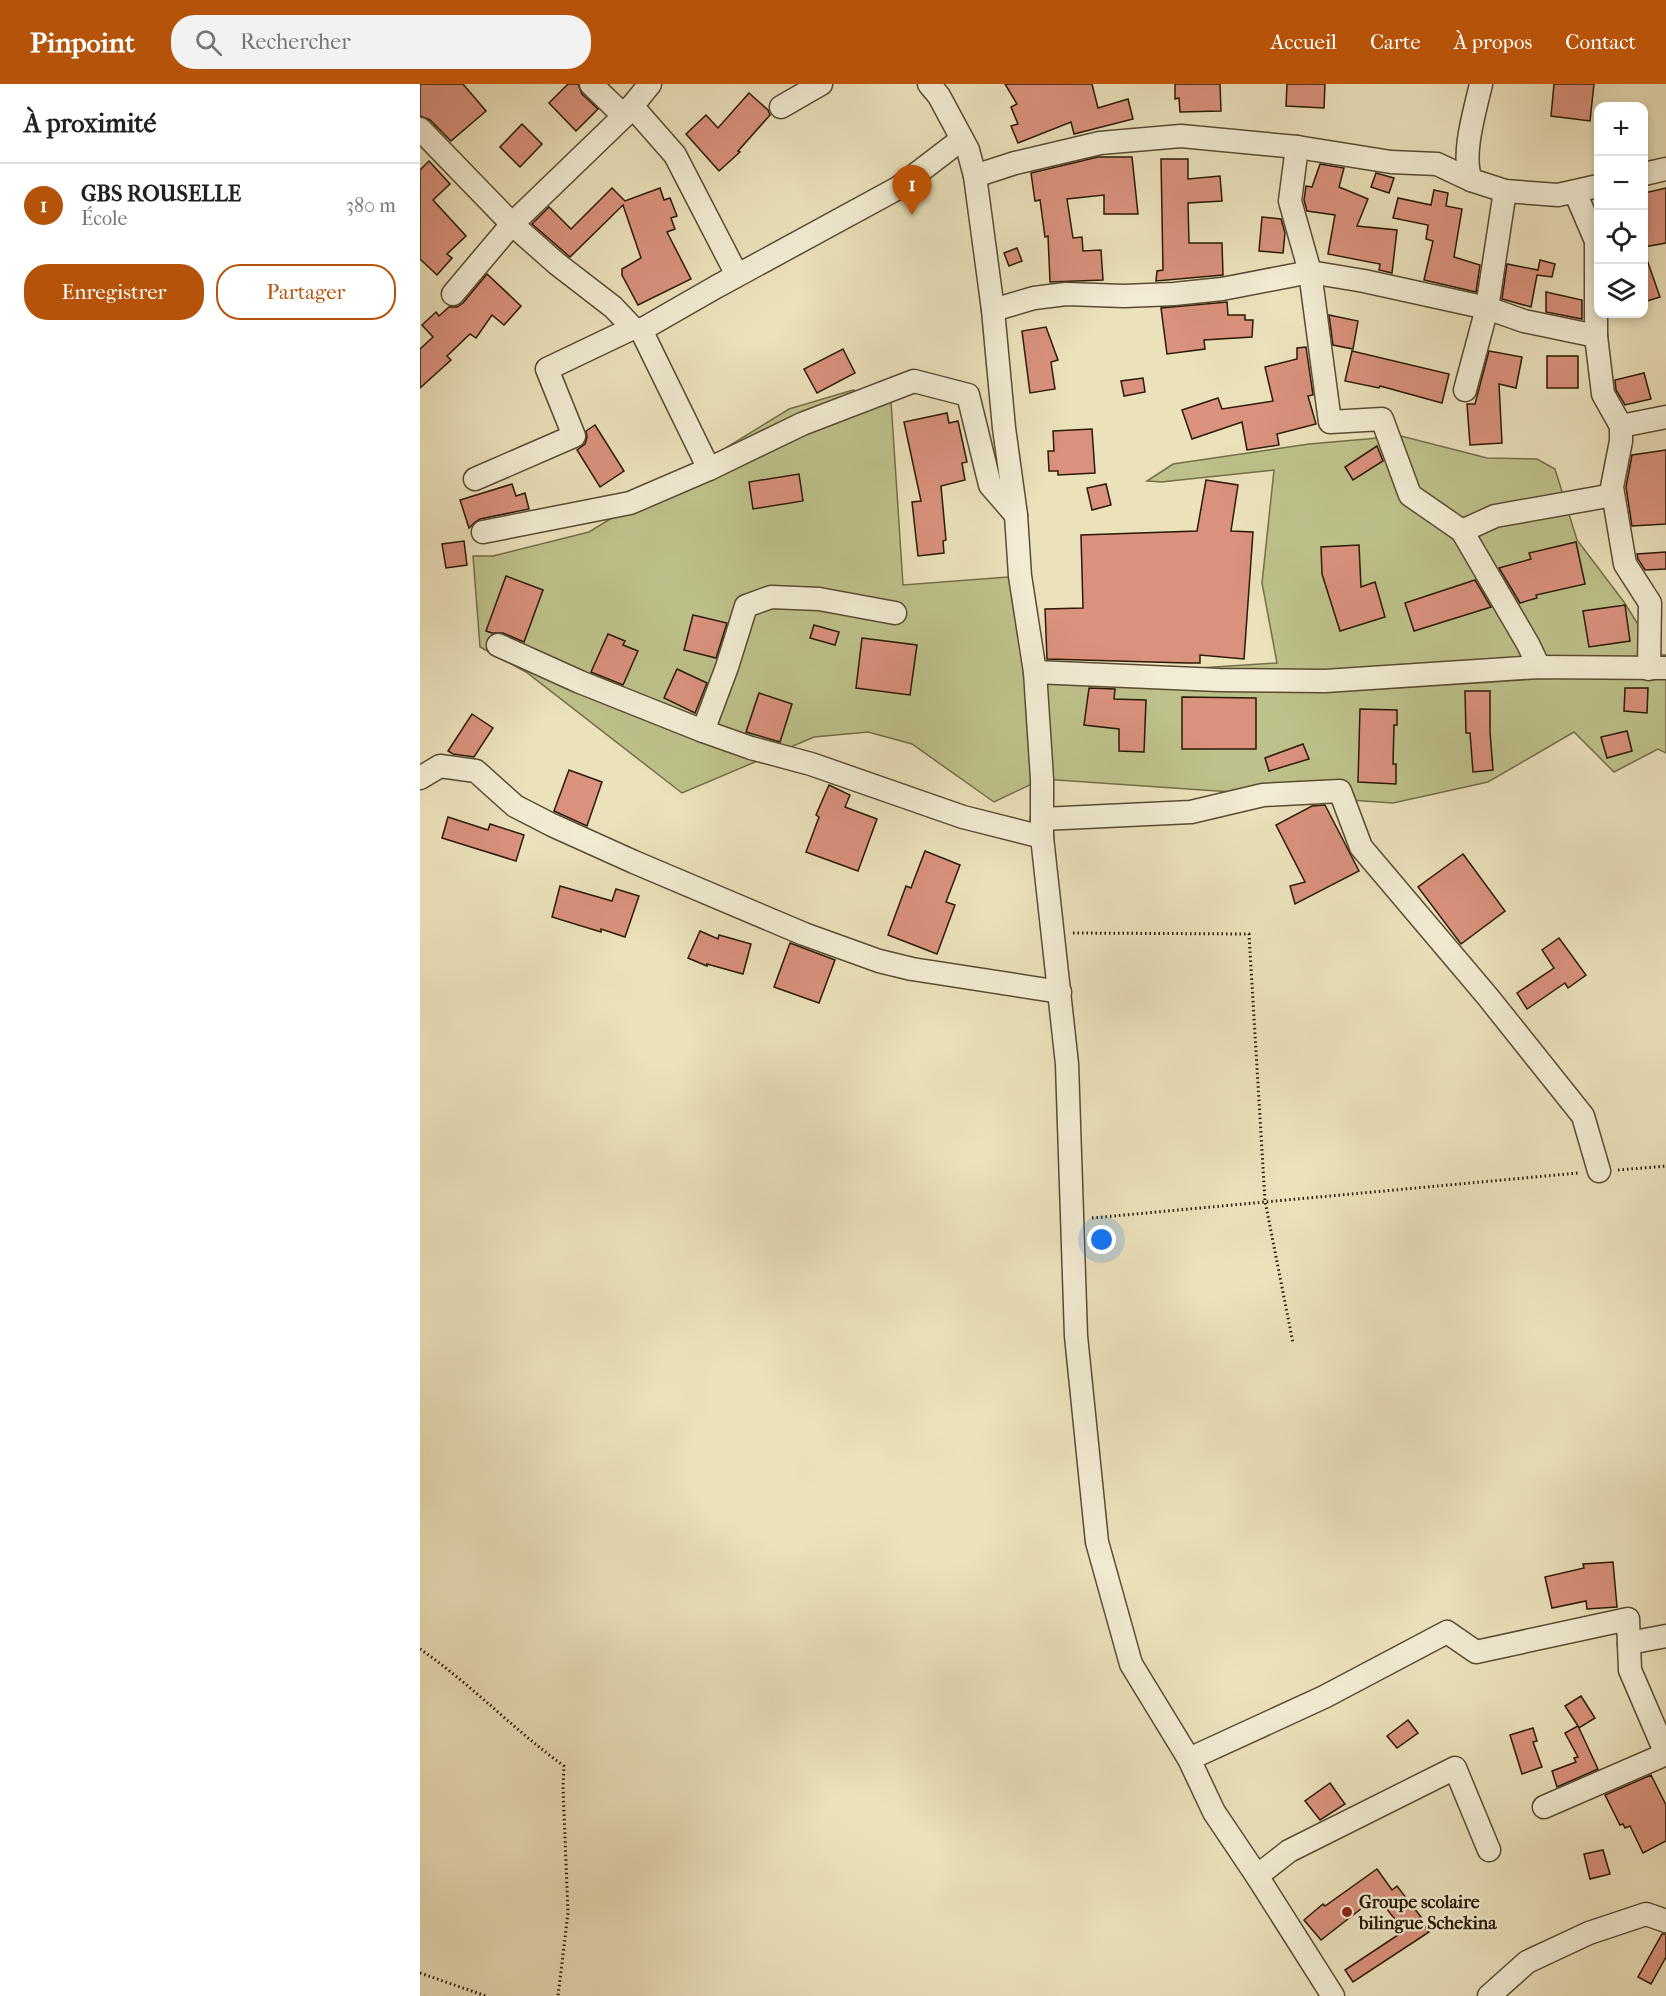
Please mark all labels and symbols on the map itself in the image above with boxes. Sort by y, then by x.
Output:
pin: 1 [892,166,932,215]
your location [1087,1225,1116,1254]
place label: Groupe scolaire bilingue Schekina [1358,1892,1497,1934]
marker: Groupe scolaire bilingue Schekina [1340,1905,1354,1919]

